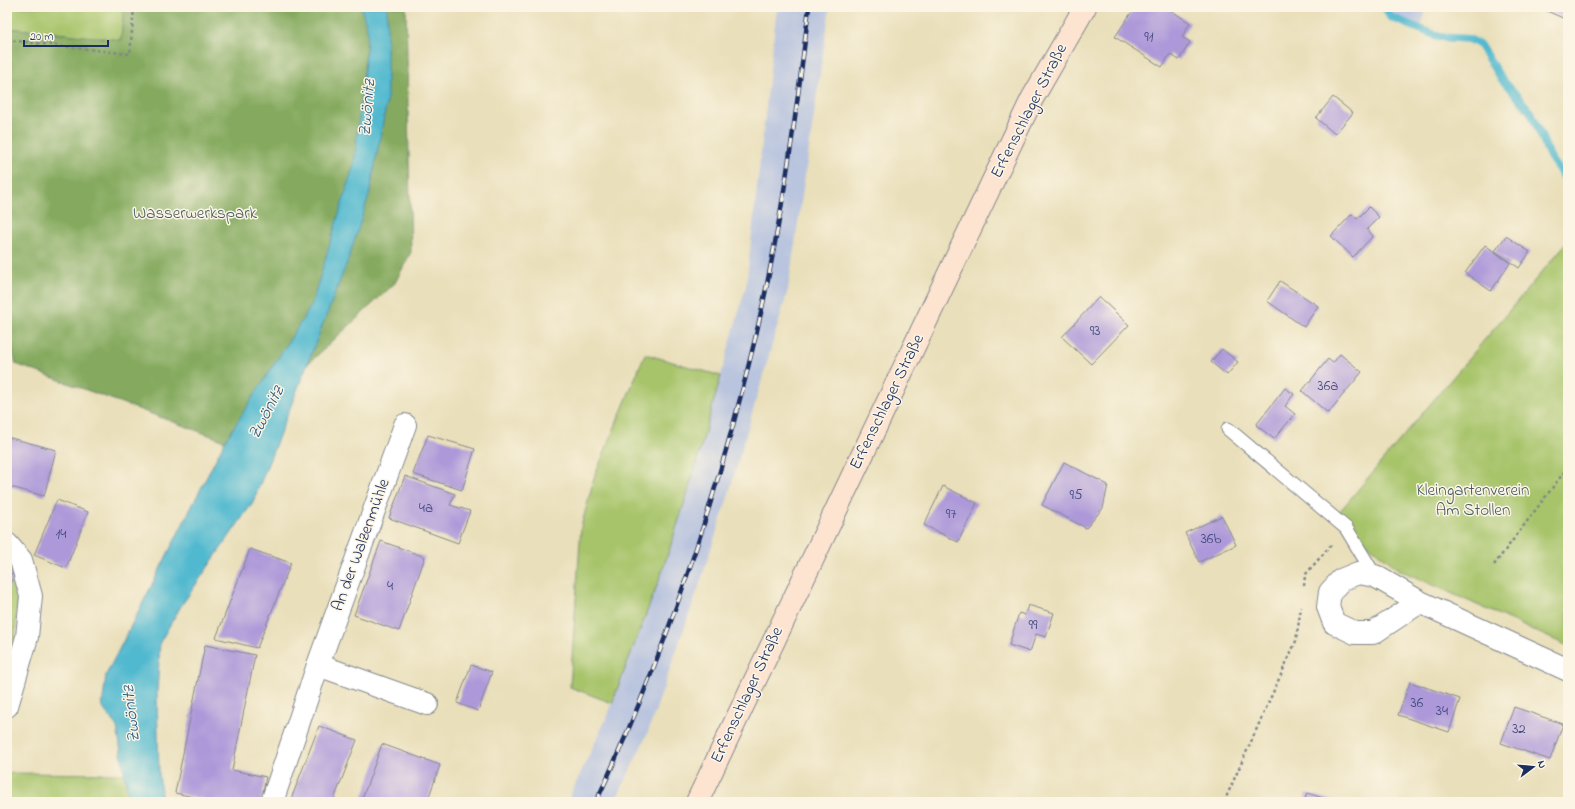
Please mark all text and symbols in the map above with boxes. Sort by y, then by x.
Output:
scale bar [24,22,108,48]
house number: 91 [1144,26,1154,48]
text: 20 m [30,28,53,46]
street label: Erfenschlager Straße [984,39,1076,184]
water label: Zwönitz [353,77,384,137]
park label: Wasserwerkspark [133,201,257,226]
house number: 93 [1090,320,1100,342]
street label: Erfenschlager Straße [843,330,933,475]
house number: 36a [1318,375,1338,397]
water label: Zwönitz [242,380,293,444]
street label: An der Walzenmühle [325,475,397,615]
park label: Kleingartenverein Am Stollen [1417,478,1529,523]
house number: 95 [1069,484,1083,506]
house number: 4a [419,497,433,519]
house number: 97 [946,503,956,525]
house number: 14 [56,523,66,545]
house number: 36b [1201,528,1221,550]
house number: 4 [387,575,393,597]
house number: 99 [1028,614,1038,636]
street label: Erfenschlager Straße [704,622,792,768]
water label: Zwönitz [116,683,148,744]
house number: 36 [1411,692,1424,714]
house number: 34 [1436,700,1448,722]
house number: 32 [1512,718,1526,740]
north arrow [1513,747,1553,787]
text: N [1533,759,1550,770]

